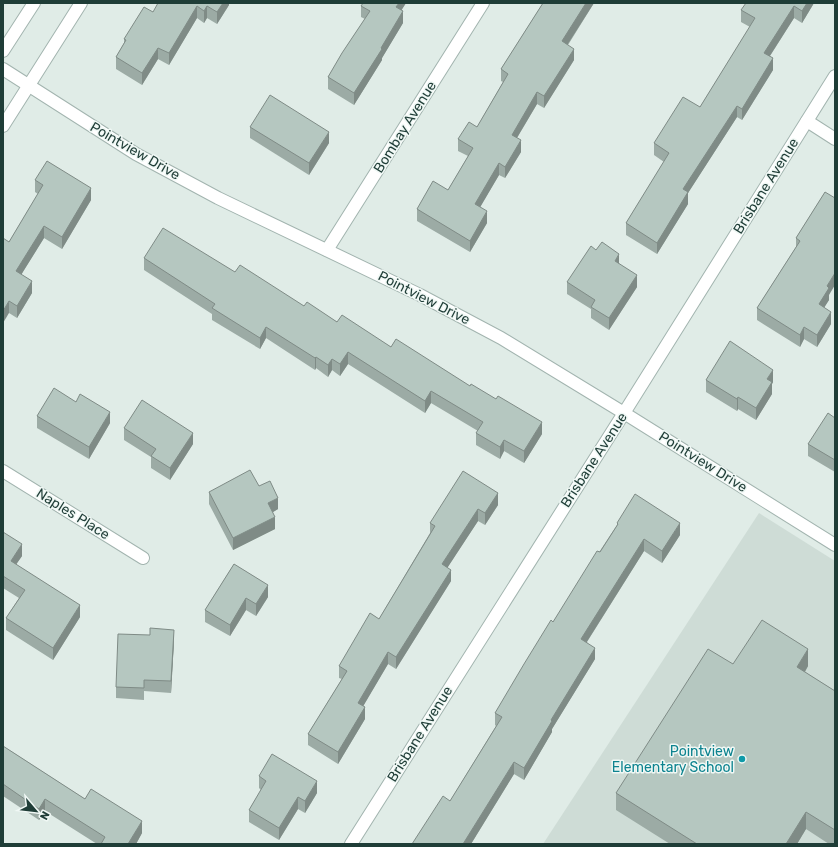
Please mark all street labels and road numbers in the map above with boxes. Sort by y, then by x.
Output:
street label: Bombay Avenue [370,78,440,176]
street label: Pointview Drive [87,118,183,184]
street label: Brisbane Avenue [730,135,802,237]
street label: Pointview Drive [375,267,473,329]
street label: Brisbane Avenue [557,409,631,511]
street label: Pointview Drive [656,428,750,496]
street label: Naples Place [33,485,113,543]
street label: Brisbane Avenue [384,683,456,785]

